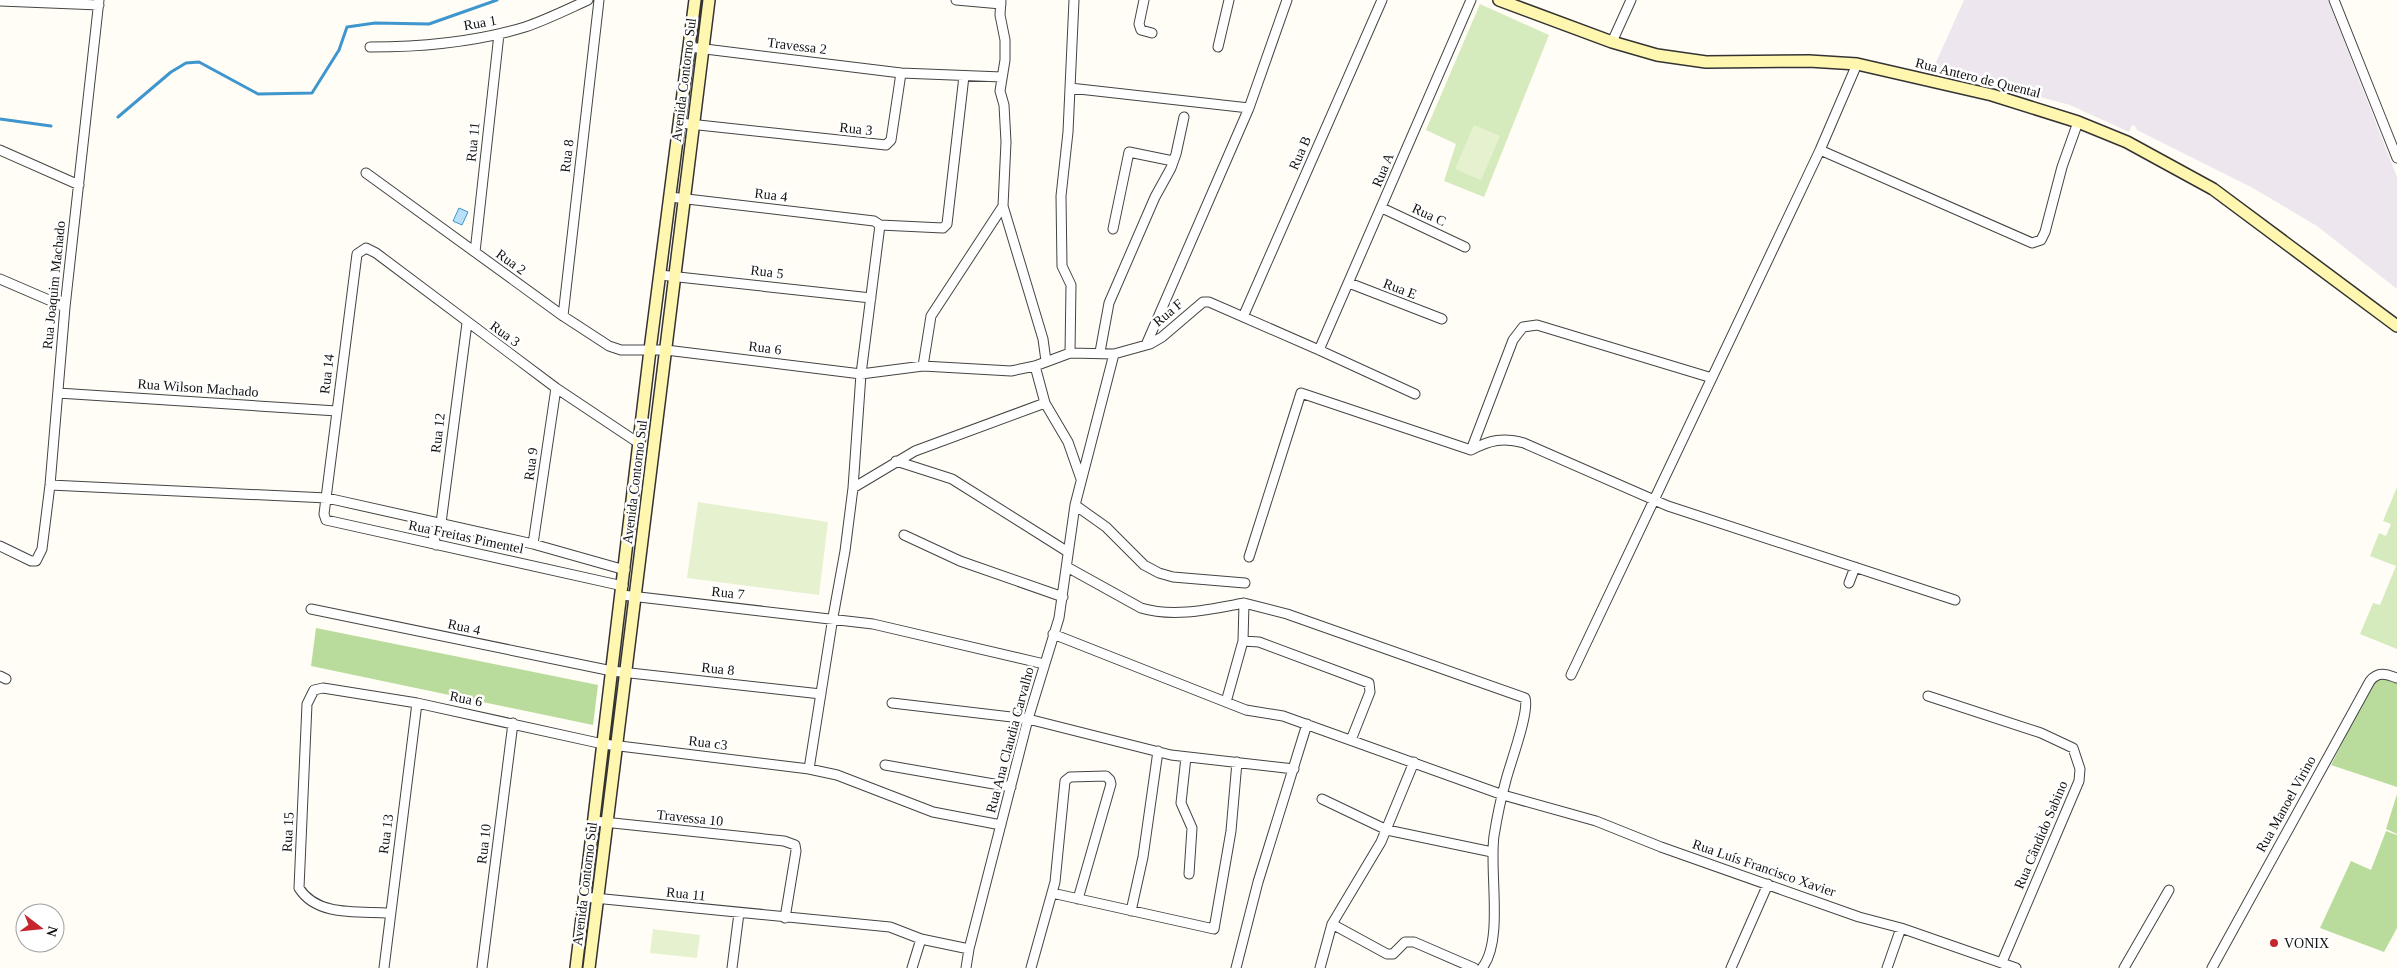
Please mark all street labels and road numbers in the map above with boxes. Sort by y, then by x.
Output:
street label: Rua 1 [462,13,498,33]
street label: Avenida Contorno Sul [669,17,699,143]
street label: Travessa 2 [766,35,828,57]
street label: Rua Antero de Quental [1914,55,2042,101]
street label: Rua 3 [839,120,873,138]
street label: Rua 11 [463,122,483,162]
street label: Rua B [1286,134,1314,172]
street label: Rua 8 [558,139,576,173]
street label: Rua A [1369,150,1397,189]
street label: Rua 4 [754,186,788,204]
street label: Rua C [1410,201,1448,229]
street label: Rua Joaquim Machado [40,220,68,350]
street label: Rua 2 [493,246,529,278]
street label: Rua 5 [750,263,784,281]
street label: Rua E [1381,276,1419,302]
street label: Rua F [1150,296,1186,330]
street label: Rua 3 [487,318,523,350]
street label: Rua 6 [748,339,782,357]
street label: Rua 14 [317,353,337,395]
street label: Rua Wilson Machado [137,376,259,400]
street label: Rua 12 [428,412,448,454]
street label: Avenida Contorno Sul [620,419,650,545]
street label: Rua 9 [521,447,541,481]
street label: Rua Freitas Pimentel [407,517,525,557]
street label: Rua 7 [711,584,745,602]
street label: Rua 4 [446,616,482,638]
street label: Rua 8 [701,660,735,678]
street label: Rua Ana Claudia Carvalho [983,665,1037,815]
street label: Rua 6 [448,688,484,710]
street label: Rua c3 [688,733,728,753]
street label: Rua Manoel Virino [2253,753,2319,855]
street label: Rua Cândido Sabino [2011,779,2071,891]
street label: Travessa 10 [656,807,724,829]
street label: Rua 15 [279,812,297,852]
street label: Rua 13 [376,813,396,855]
street label: Avenida Contorno Sul [570,821,600,947]
street label: Rua 10 [474,823,494,865]
street label: Rua Luís Francisco Xavier [1690,836,1838,900]
street label: Rua 11 [666,884,706,904]

